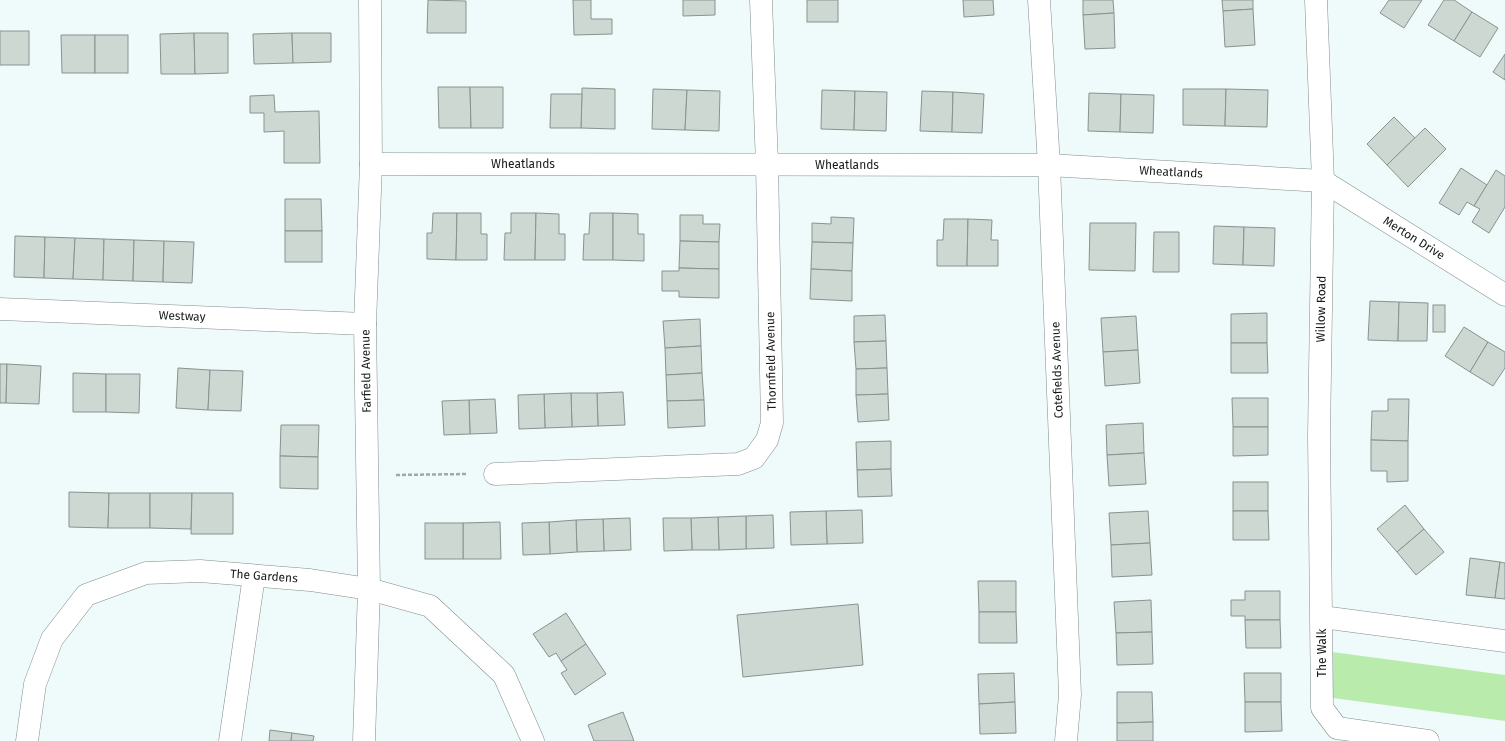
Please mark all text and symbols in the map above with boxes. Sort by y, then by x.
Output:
street label: Wheatlands [491,157,555,171]
street label: Wheatlands [815,158,879,172]
street label: Wheatlands [1139,163,1204,181]
street label: Merton Drive [1381,214,1447,262]
street label: Willow Road [1313,276,1329,342]
street label: Westway [158,308,206,324]
street label: Thornfield Avenue [763,311,779,411]
street label: Cotefields Avenue [1048,321,1066,419]
street label: Farfield Avenue [358,329,374,413]
street label: The Gardens [230,567,299,585]
street label: The Walk [1315,628,1329,677]

